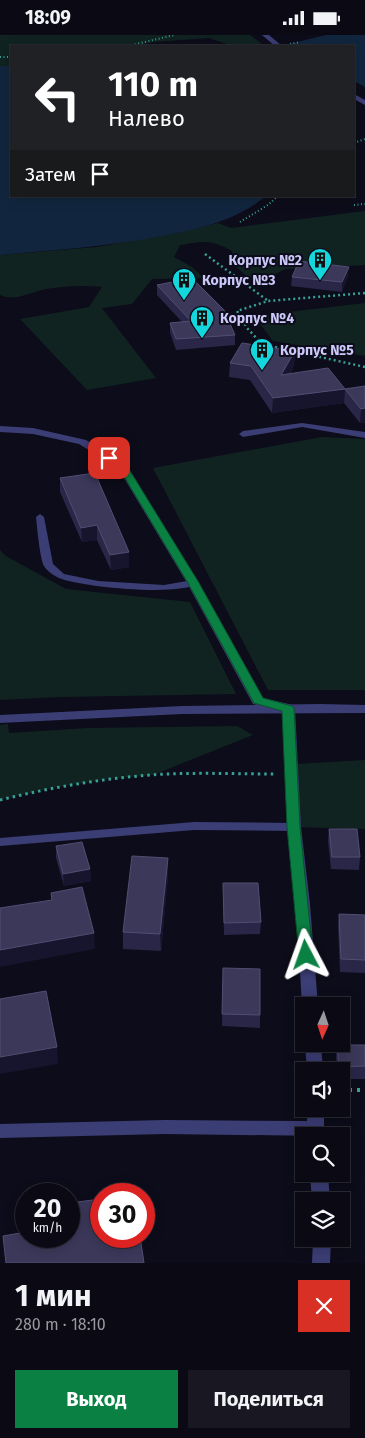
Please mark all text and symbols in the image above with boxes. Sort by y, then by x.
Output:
text: 18:09 [25,6,71,29]
text: 110 m [108,63,198,105]
icon: left [25,65,90,130]
text: Налево [108,105,185,132]
icon: arrive [86,160,114,188]
text: Затем [25,163,76,186]
building icon: Корпус №2 [307,247,333,281]
place label: Корпус №2 [229,252,302,269]
building icon: Корпус №3 [171,267,197,301]
place label: Корпус №3 [202,272,275,289]
building icon: Корпус №4 [189,305,215,339]
place label: Корпус №4 [220,310,294,327]
building icon: Корпус №5 [249,337,275,371]
place label: Корпус №5 [280,342,354,359]
pin [88,437,130,479]
icon: arrive [95,444,123,472]
position arrow [279,928,331,980]
north arrow [295,997,350,1053]
map controls [295,997,350,1247]
button: sound [295,1062,350,1117]
button: search [295,1127,350,1182]
speed limit sign: 30 [90,1183,155,1248]
button: layers [295,1192,350,1247]
text: 20 [34,1194,61,1224]
text: km/h [33,1221,62,1235]
text: 1 мин [15,1278,92,1314]
button: close [298,1280,350,1332]
text: 280 m · 18:10 [15,1315,106,1334]
button: Выход [15,1370,178,1428]
button: Поделиться [188,1370,350,1428]

